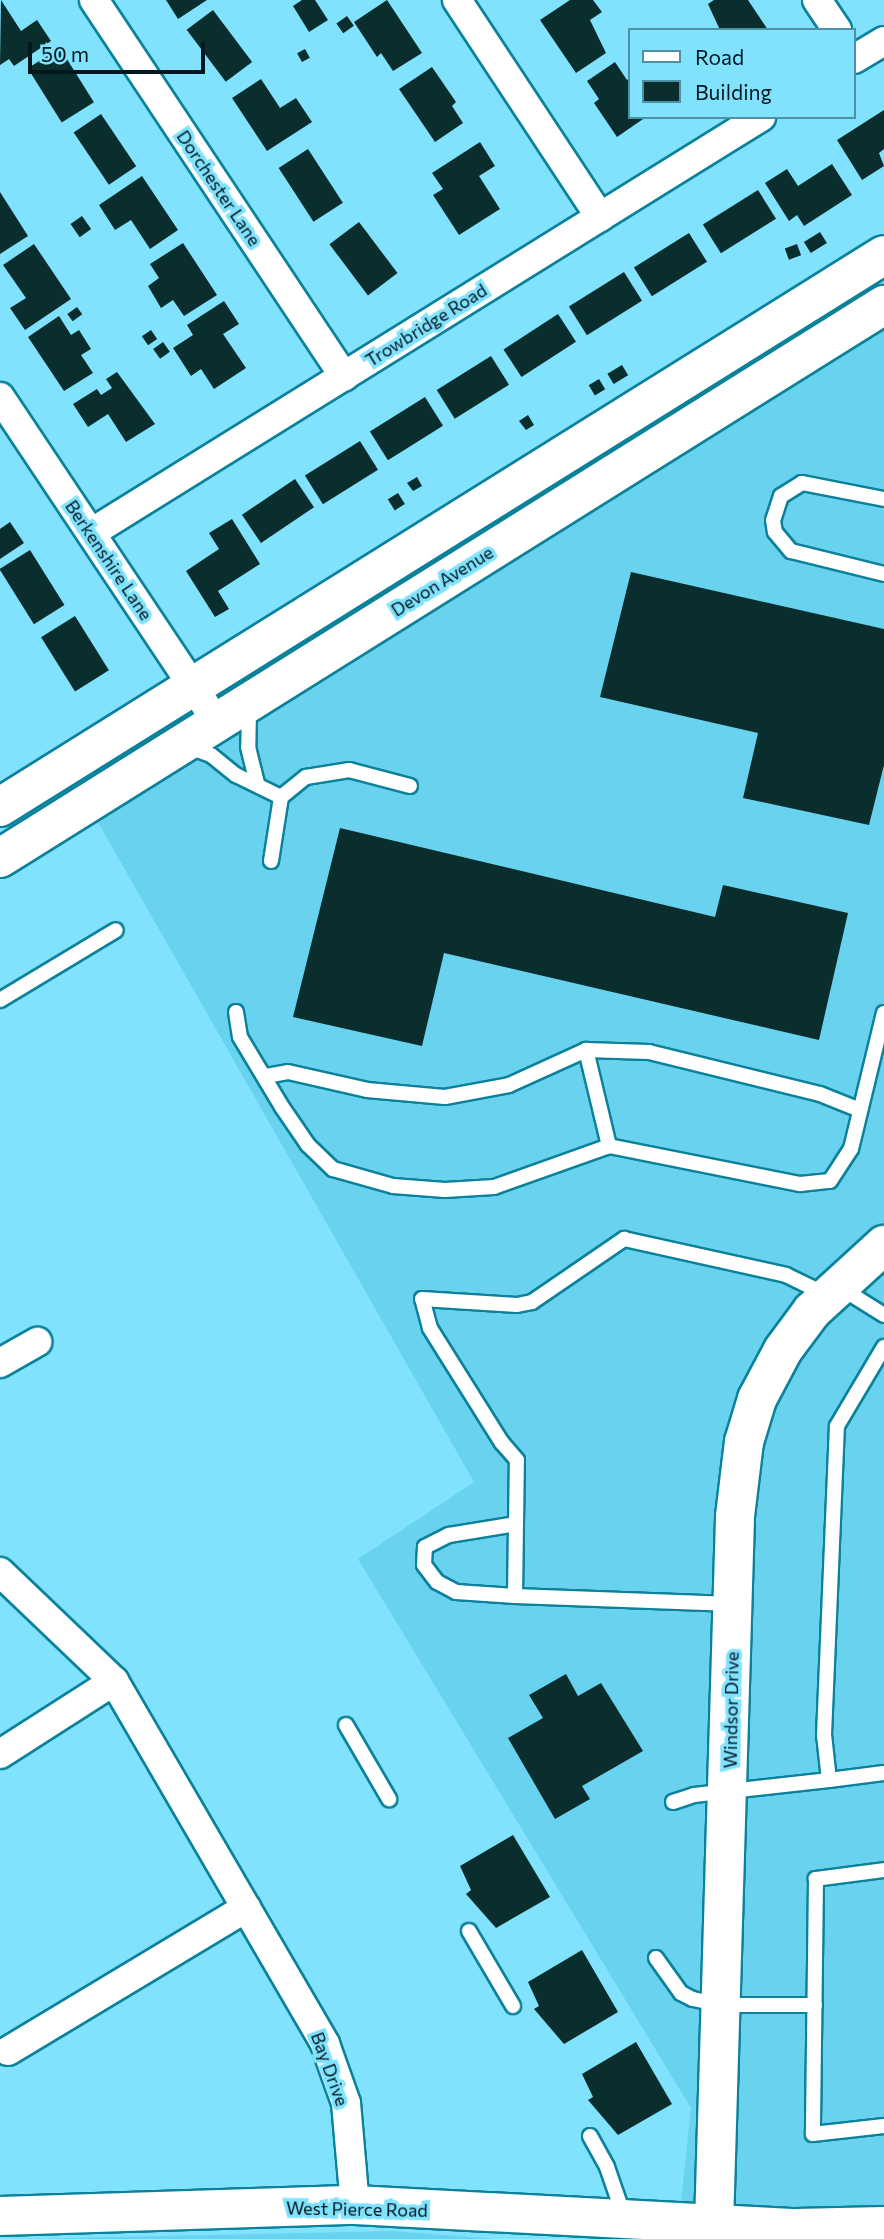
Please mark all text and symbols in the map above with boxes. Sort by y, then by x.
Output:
scale bar [32,28,208,72]
legend [628,28,856,119]
text: 50 m [41,41,89,66]
text: Road [695,44,744,69]
text: Building [695,79,772,104]
street label: Dorchester Lane [172,126,266,250]
street label: Trowbridge Road [361,279,491,371]
street label: Berkenshire Lane [61,496,157,624]
street label: Devon Avenue [387,541,497,621]
street label: Windsor Drive [719,1651,743,1769]
street label: Bay Drive [307,2029,353,2109]
street label: West Pierce Road [286,2197,428,2221]

